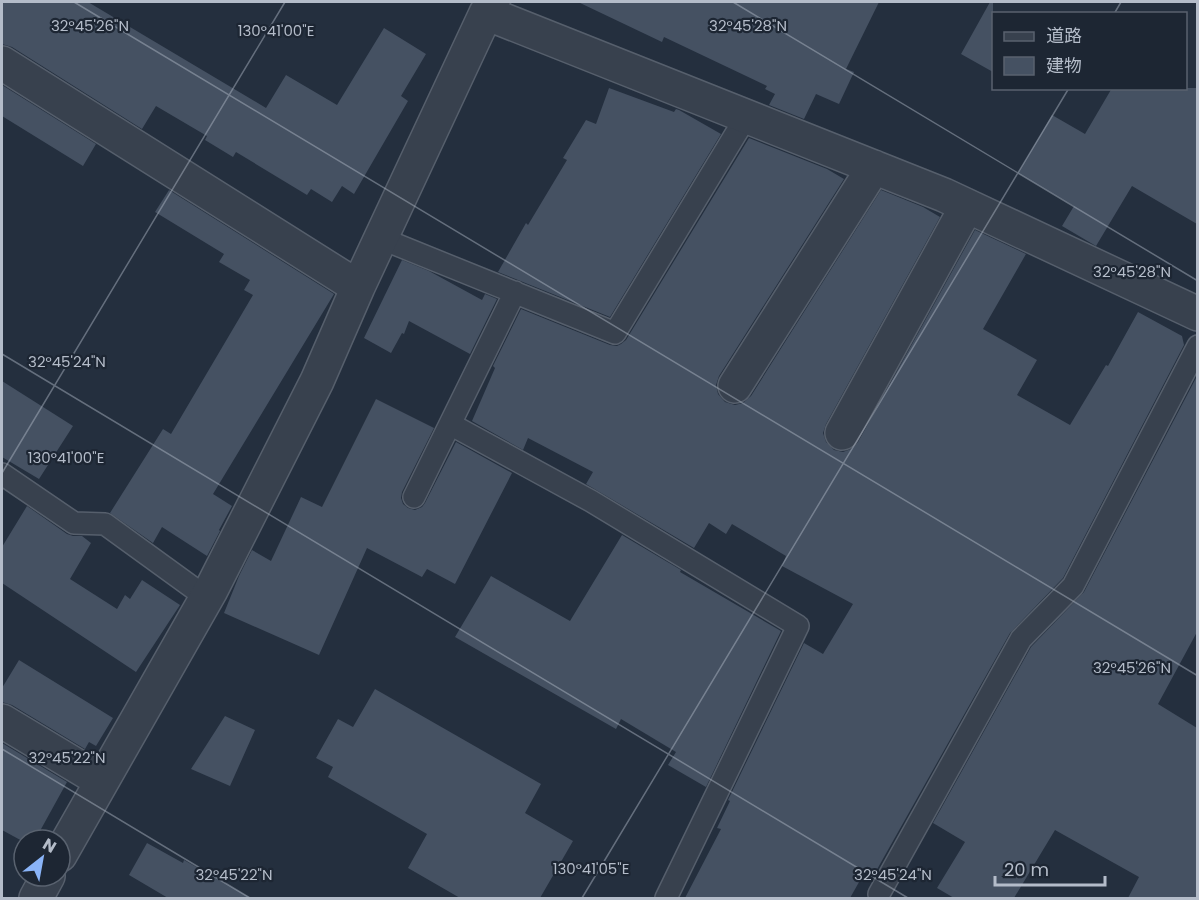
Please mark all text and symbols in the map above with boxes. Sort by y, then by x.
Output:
legend [992,12,1187,90]
text: 32°45'26"N [51,15,129,36]
text: 32°45'28"N [709,15,787,36]
text: 130°41'00"E [238,20,314,41]
text: 道路 [1046,23,1082,48]
text: 建物 [1046,53,1082,78]
text: 32°45'28"N [1093,261,1171,282]
text: 32°45'24"N [28,351,106,372]
text: 130°41'00"E [28,447,104,468]
text: 32°45'26"N [1093,657,1171,678]
text: 32°45'22"N [28,747,106,768]
north arrow [12,828,72,888]
text: N [38,833,61,859]
scale bar [995,849,1104,887]
text: 20 m [1004,857,1049,882]
text: 130°41'05"E [553,858,629,879]
text: 32°45'22"N [195,864,273,885]
text: 32°45'24"N [854,864,932,885]

